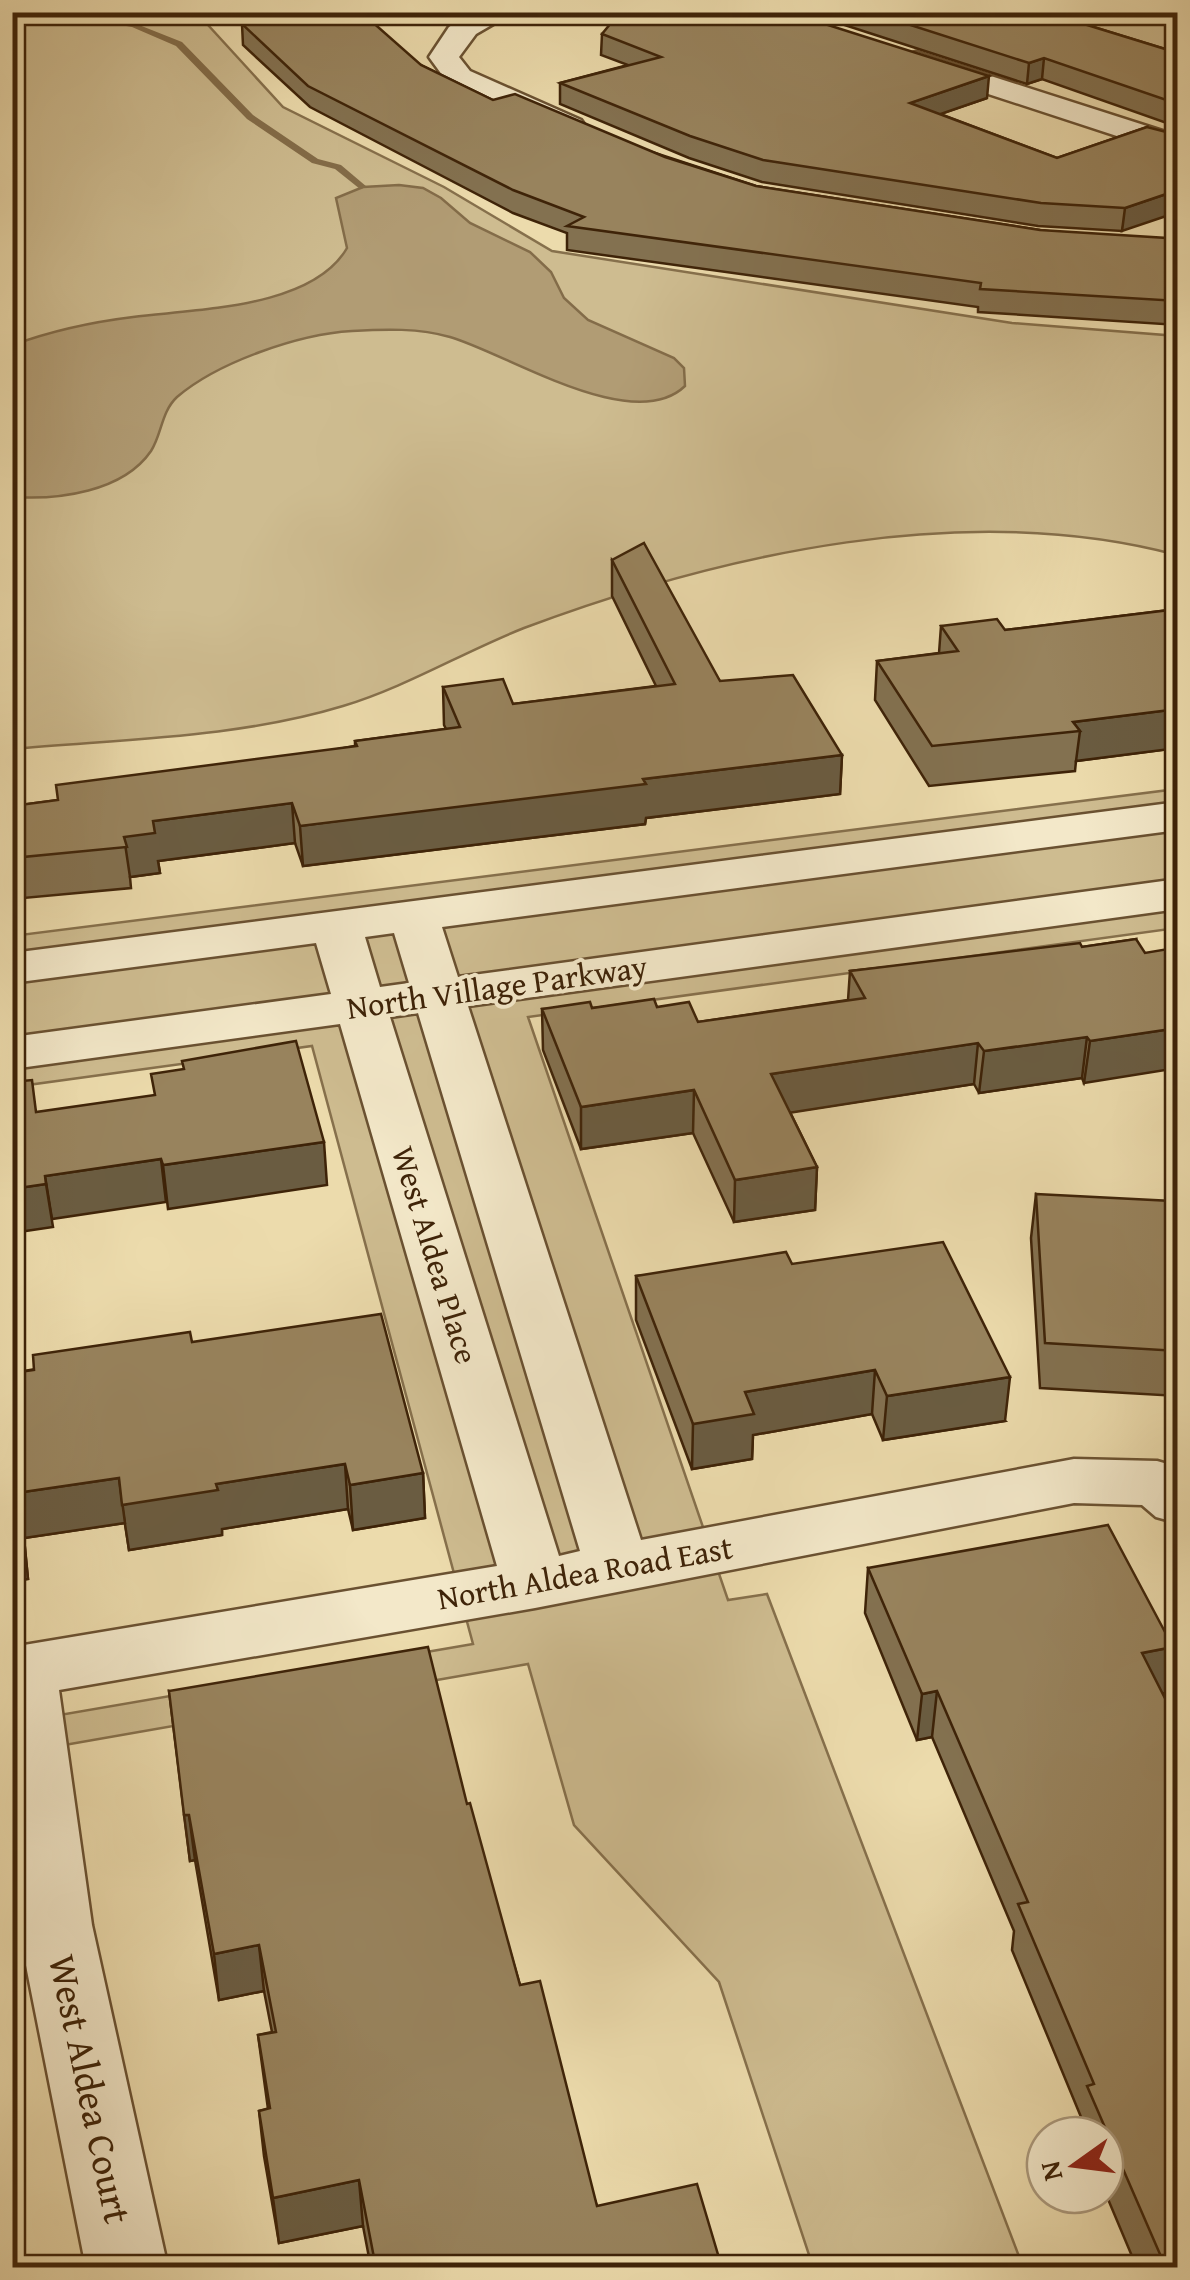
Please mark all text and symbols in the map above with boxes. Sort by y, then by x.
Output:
street label: North Village Parkway [344,942,650,1031]
street label: West Aldea Place [380,1140,491,1369]
street label: North Aldea Road East [434,1523,736,1622]
street label: West Aldea Court [35,1949,147,2228]
north arrow [1025,2115,1125,2215]
text: N [1028,2157,1072,2185]

